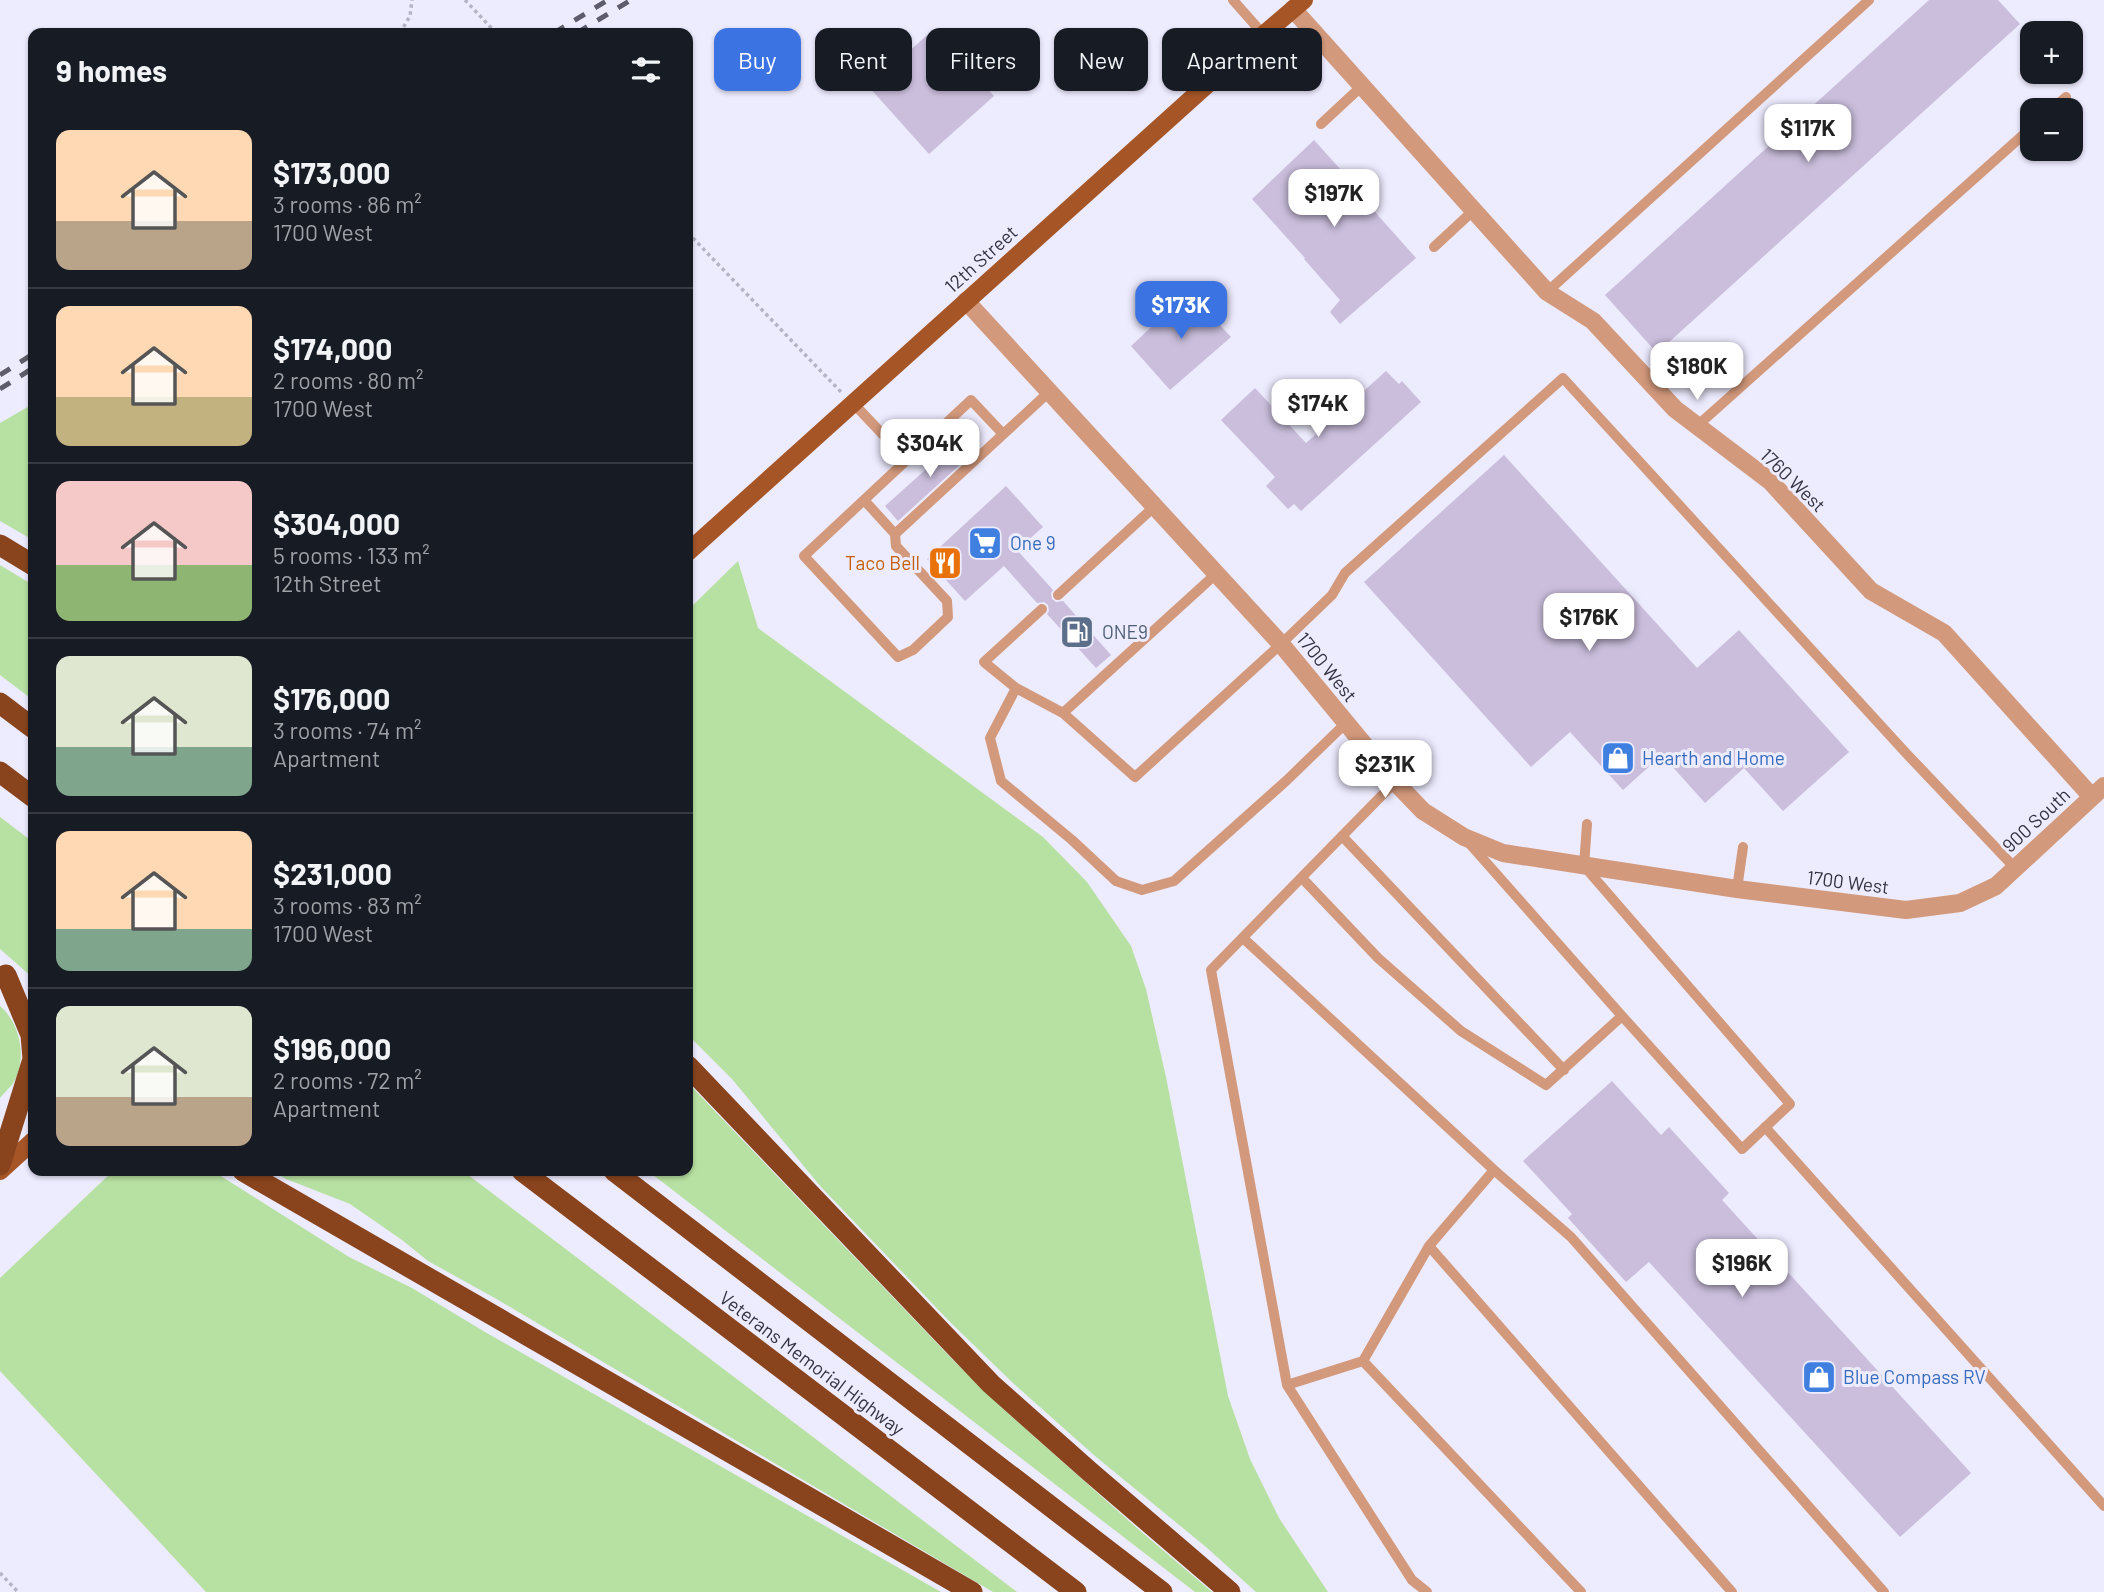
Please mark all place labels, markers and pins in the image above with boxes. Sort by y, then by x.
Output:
pin: $117K [1759,104,1857,164]
pin: $197K [1285,170,1383,229]
pin: $173K [1132,282,1230,341]
pin: $180K [1648,342,1746,402]
pin: $174K [1269,380,1367,439]
pin: $304K [881,420,979,479]
supermarket icon: One 9 [966,524,1004,562]
place label: One 9 [1010,531,1056,554]
restaurant icon: Taco Bell [926,544,964,582]
place label: Taco Bell [845,551,920,574]
pin: $176K [1540,594,1638,653]
fuel station icon: ONE9 [1058,613,1096,651]
place label: ONE9 [1102,620,1148,643]
shop icon: Hearth and Home [1599,739,1637,777]
pin: $231K [1336,740,1434,800]
place label: Hearth and Home [1642,746,1785,769]
pin: $196K [1693,1240,1791,1299]
shop icon: Blue Compass RV [1800,1358,1838,1396]
place label: Blue Compass RV [1843,1365,1986,1388]

